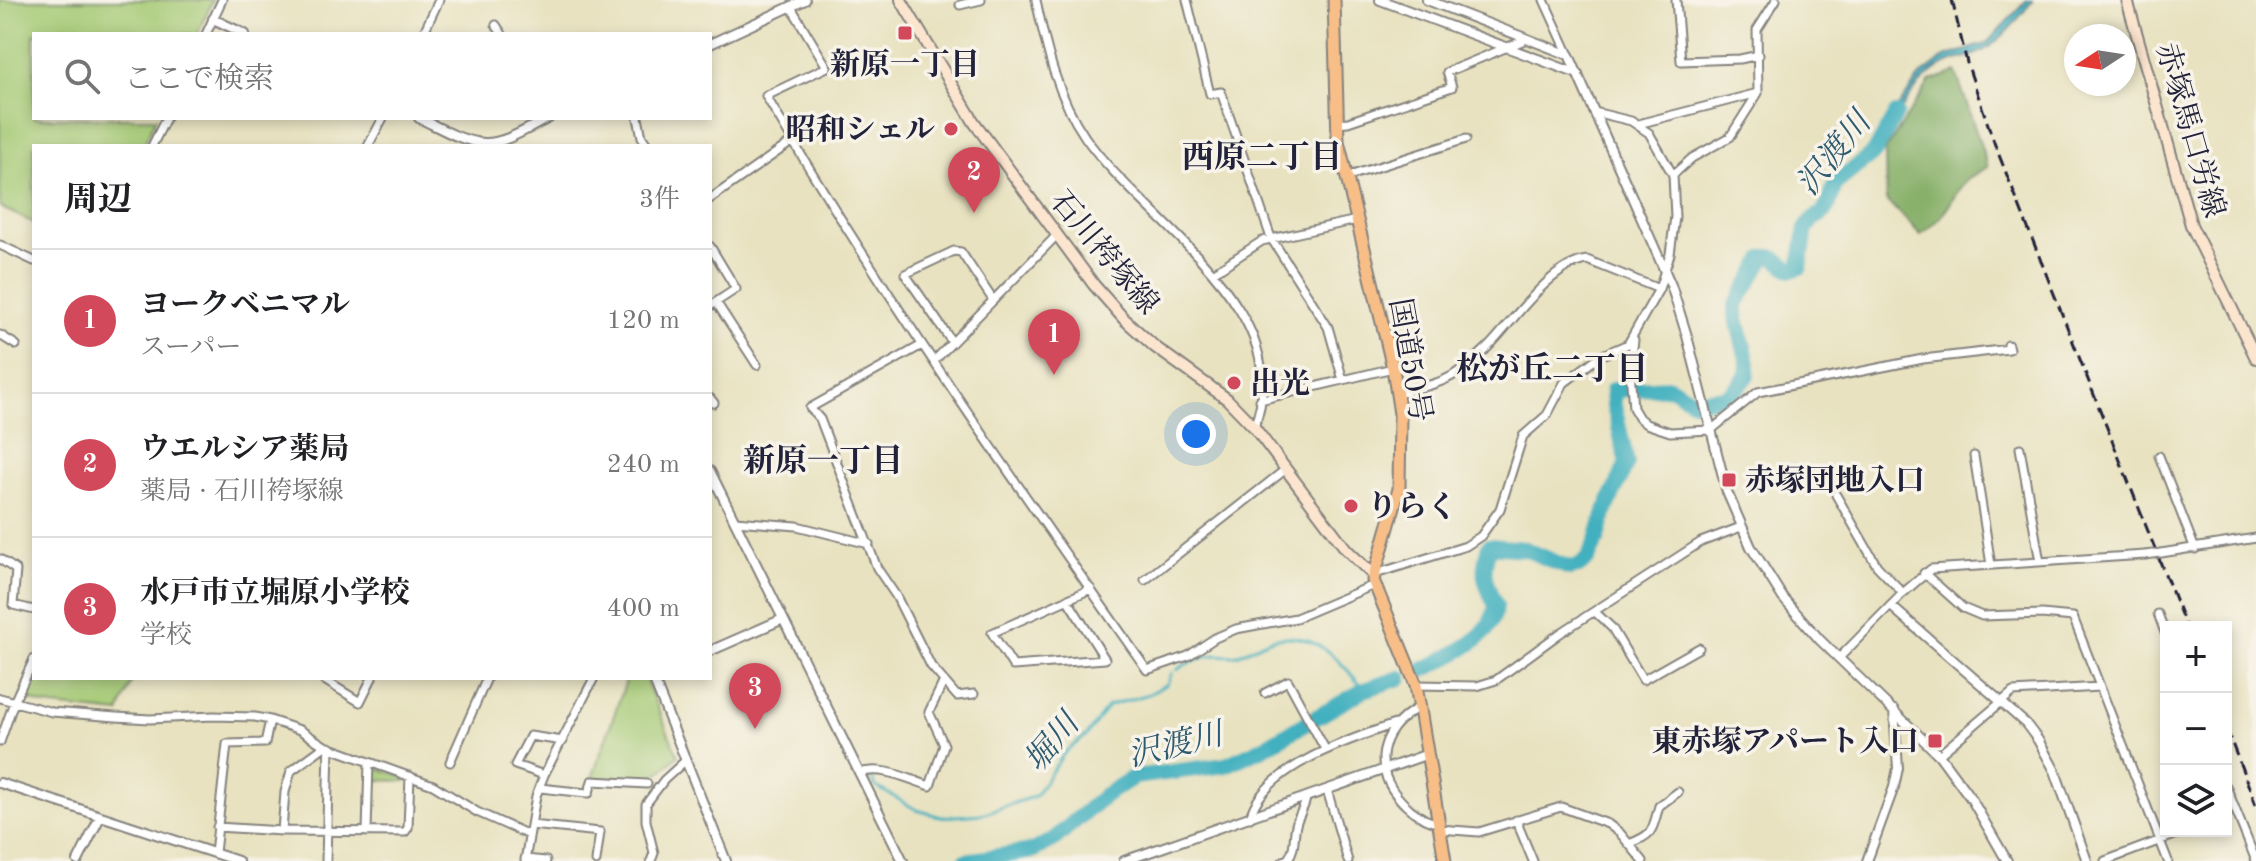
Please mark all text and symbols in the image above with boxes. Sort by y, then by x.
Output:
marker: 新原一丁目 [896,24,914,42]
north arrow [2064,24,2136,96]
search box [32,32,712,120]
street label: 赤塚馬口労線 [2150,39,2231,221]
place label: 新原一丁目 [830,48,980,81]
icon: search [60,54,104,98]
text: ここで検索 [124,65,274,95]
water label: 沢渡川 [1790,103,1880,202]
place label: 昭和シェル [786,113,935,146]
marker: 昭和シェル [942,120,960,138]
district label: 西原二丁目 [1182,139,1342,175]
pin: 2 [948,147,1000,213]
text: 周辺 [64,184,132,218]
street label: 石川袴塚線 [1044,184,1165,320]
text: 3件 [639,187,680,213]
text: ヨークベニマル [140,291,350,321]
street label: 国道50号 [1383,296,1438,424]
text: 1 [82,308,98,334]
text: 120 m [607,308,680,334]
pin: 1 [1028,309,1080,375]
text: スーパー [140,335,241,361]
district label: 松が丘二丁目 [1456,351,1648,387]
place label: 出光 [1250,367,1310,400]
marker: 出光 [1225,374,1243,392]
your location [1176,414,1216,454]
text: ウエルシア薬局 [140,435,349,465]
district label: 新原一丁目 [743,443,903,479]
text: 2 [82,452,98,478]
text: 240 m [607,452,680,478]
place label: 赤塚団地入口 [1745,464,1925,497]
marker: 赤塚団地入口 [1720,471,1738,489]
text: 薬局 · 石川袴塚線 [140,479,344,505]
place label: りらく [1367,491,1457,523]
marker: りらく [1342,497,1360,515]
text: 水戸市立堀原小学校 [140,579,410,609]
text: 3 [82,596,98,622]
text: 400 m [607,596,680,622]
map controls [2160,621,2232,837]
button: + [2160,621,2232,693]
text: 学校 [140,623,192,649]
pin: 3 [729,663,781,729]
button: − [2160,693,2232,765]
water label: 堀川 [1018,705,1088,779]
water label: 沢渡川 [1125,716,1229,774]
place label: 東赤塚アパート入口 [1651,725,1919,758]
marker: 東赤塚アパート入口 [1926,732,1944,750]
button: layers [2160,765,2232,837]

